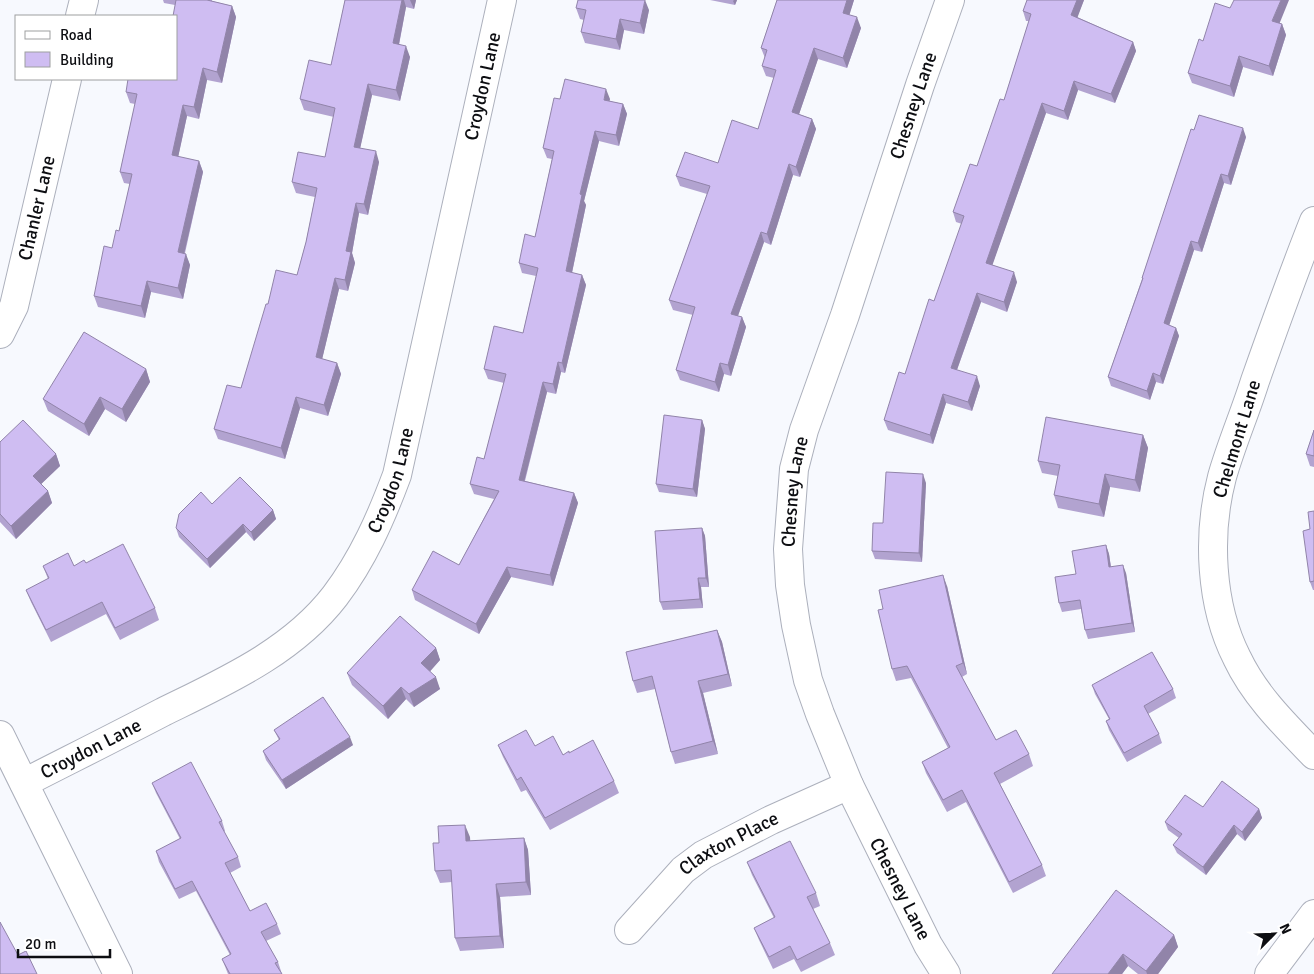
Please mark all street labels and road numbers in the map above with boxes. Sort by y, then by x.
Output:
street label: Croydon Lane [459,30,507,143]
street label: Chesney Lane [885,49,943,162]
street label: Chanler Lane [13,153,61,263]
street label: Chelmont Lane [1208,377,1266,501]
street label: Croydon Lane [362,425,419,537]
street label: Chesney Lane [776,434,814,548]
street label: Croydon Lane [36,713,145,785]
street label: Claxton Place [674,806,782,881]
street label: Chesney Lane [864,834,936,944]

